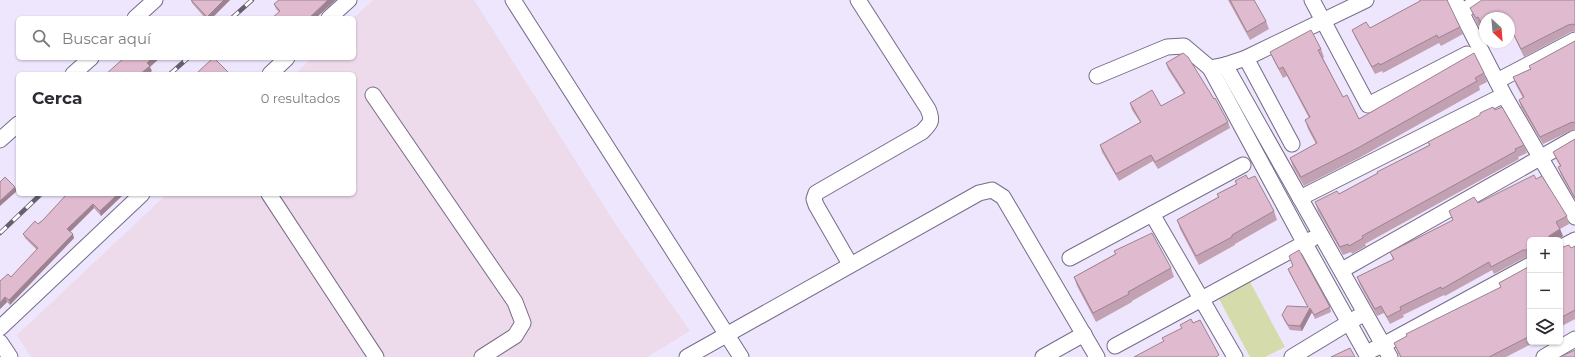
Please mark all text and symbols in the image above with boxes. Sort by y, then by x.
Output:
north arrow [1479,12,1515,48]
search box [16,16,356,60]
icon: search [30,27,52,49]
text: Buscar aquí [62,29,151,48]
text: Cerca [32,88,82,108]
text: 0 resultados [261,90,340,106]
map controls [1527,237,1563,345]
button: + [1527,237,1563,273]
button: − [1527,273,1563,309]
button: layers [1527,309,1563,345]

